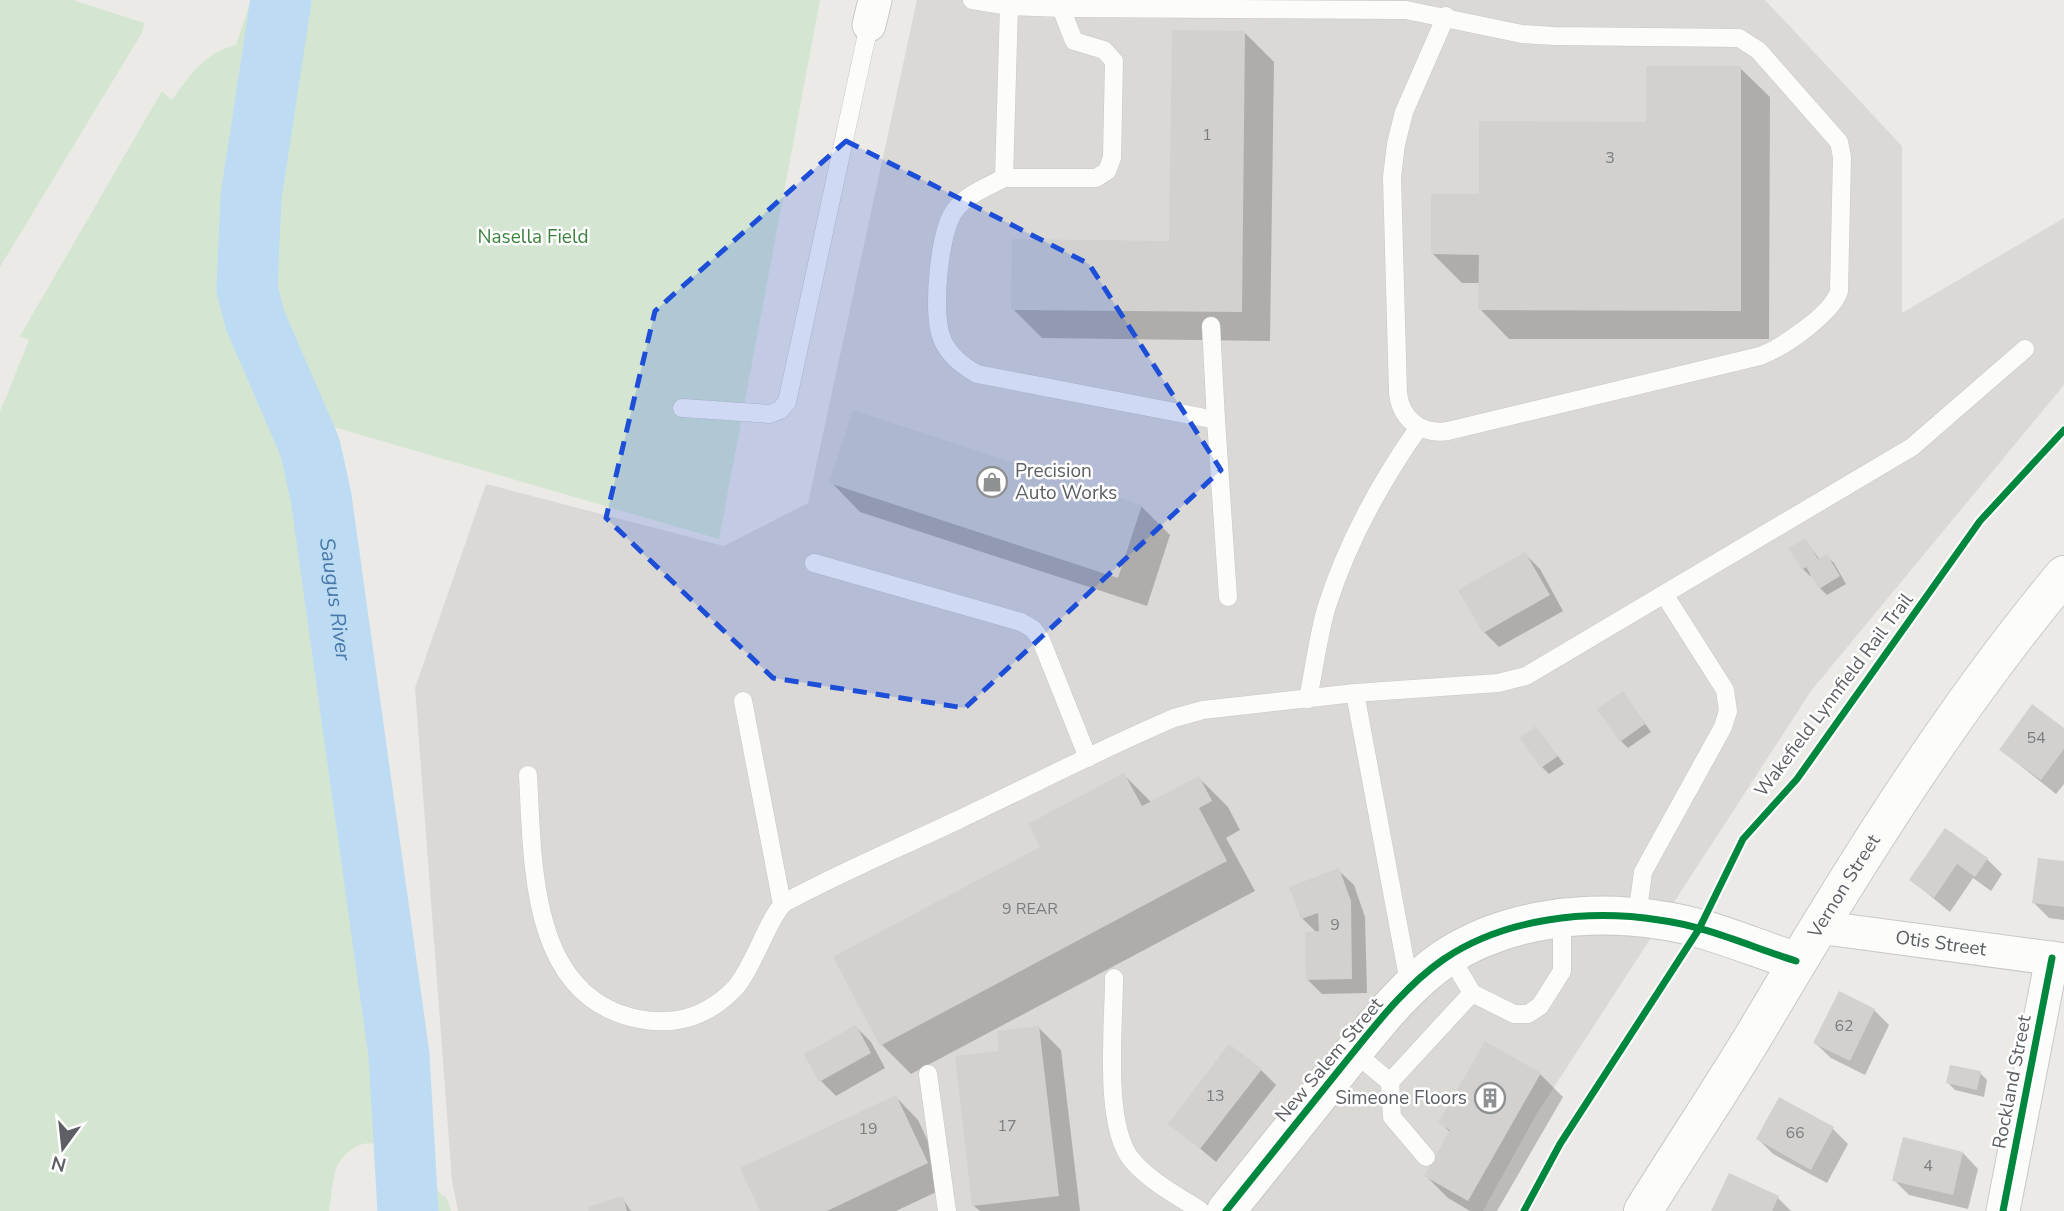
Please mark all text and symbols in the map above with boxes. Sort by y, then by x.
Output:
house number: 1 [1202,124,1212,146]
house number: 3 [1605,147,1615,169]
park label: Nasella Field [477,224,589,250]
place label: Precision Auto Works [1015,458,1117,506]
shop icon: Precision Auto Works [975,465,1009,499]
water label: Saugus River [313,536,358,663]
street label: Wakefield Lynnfield Rail Trail [1749,587,1920,802]
house number: 54 [2026,727,2046,749]
street label: Vernon Street [1802,829,1887,944]
house number: 9 REAR [1002,898,1058,920]
house number: 9 [1330,914,1340,936]
street label: Otis Street [1894,925,1988,963]
street label: New Salem Street [1269,992,1389,1128]
street label: Rockland Street [1986,1013,2038,1151]
house number: 62 [1834,1015,1854,1037]
building icon: Simeone Floors [1473,1081,1507,1115]
house number: 13 [1205,1085,1225,1107]
place label: Simeone Floors [1335,1085,1467,1111]
north arrow [28,1113,98,1183]
house number: 17 [997,1115,1017,1137]
house number: 19 [858,1118,878,1140]
house number: 66 [1785,1122,1805,1144]
text: N [49,1149,69,1178]
house number: 4 [1923,1155,1933,1177]

